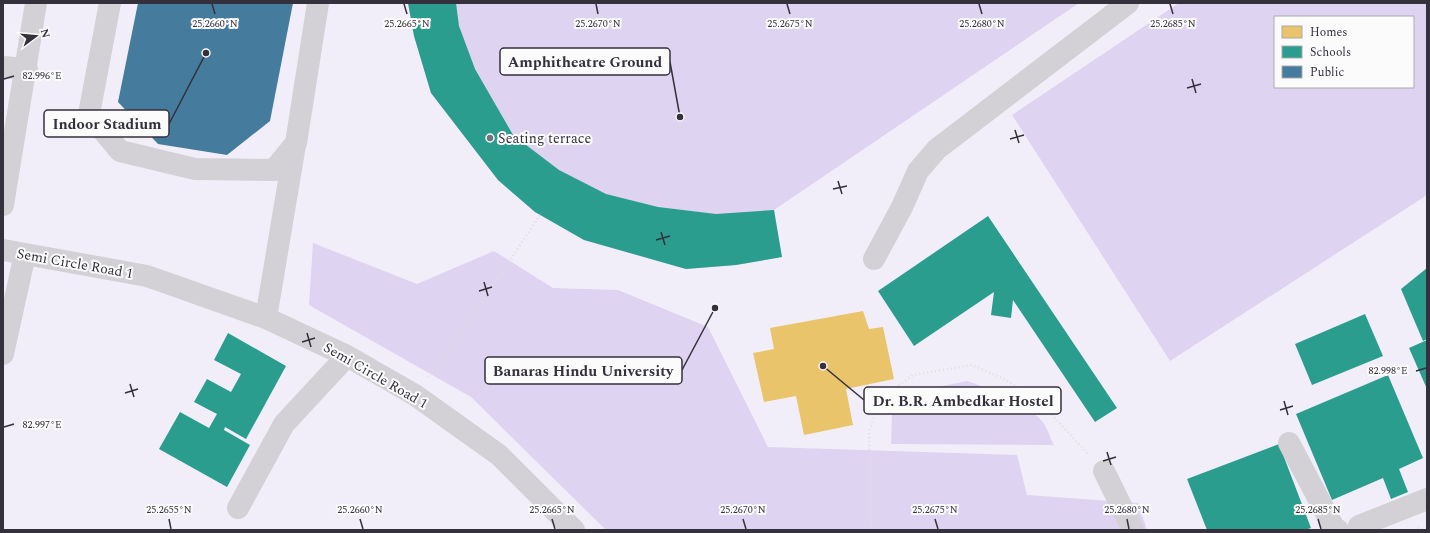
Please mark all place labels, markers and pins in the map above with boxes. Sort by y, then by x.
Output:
callout: Amphitheatre Ground [500,48,670,75]
callout: Indoor Stadium [44,110,169,137]
place label: Seating terrace [498,128,592,149]
marker: Seating terrace [485,133,495,143]
callout: Banaras Hindu University [485,357,682,384]
callout: Dr. B.R. Ambedkar Hostel [864,387,1061,414]

